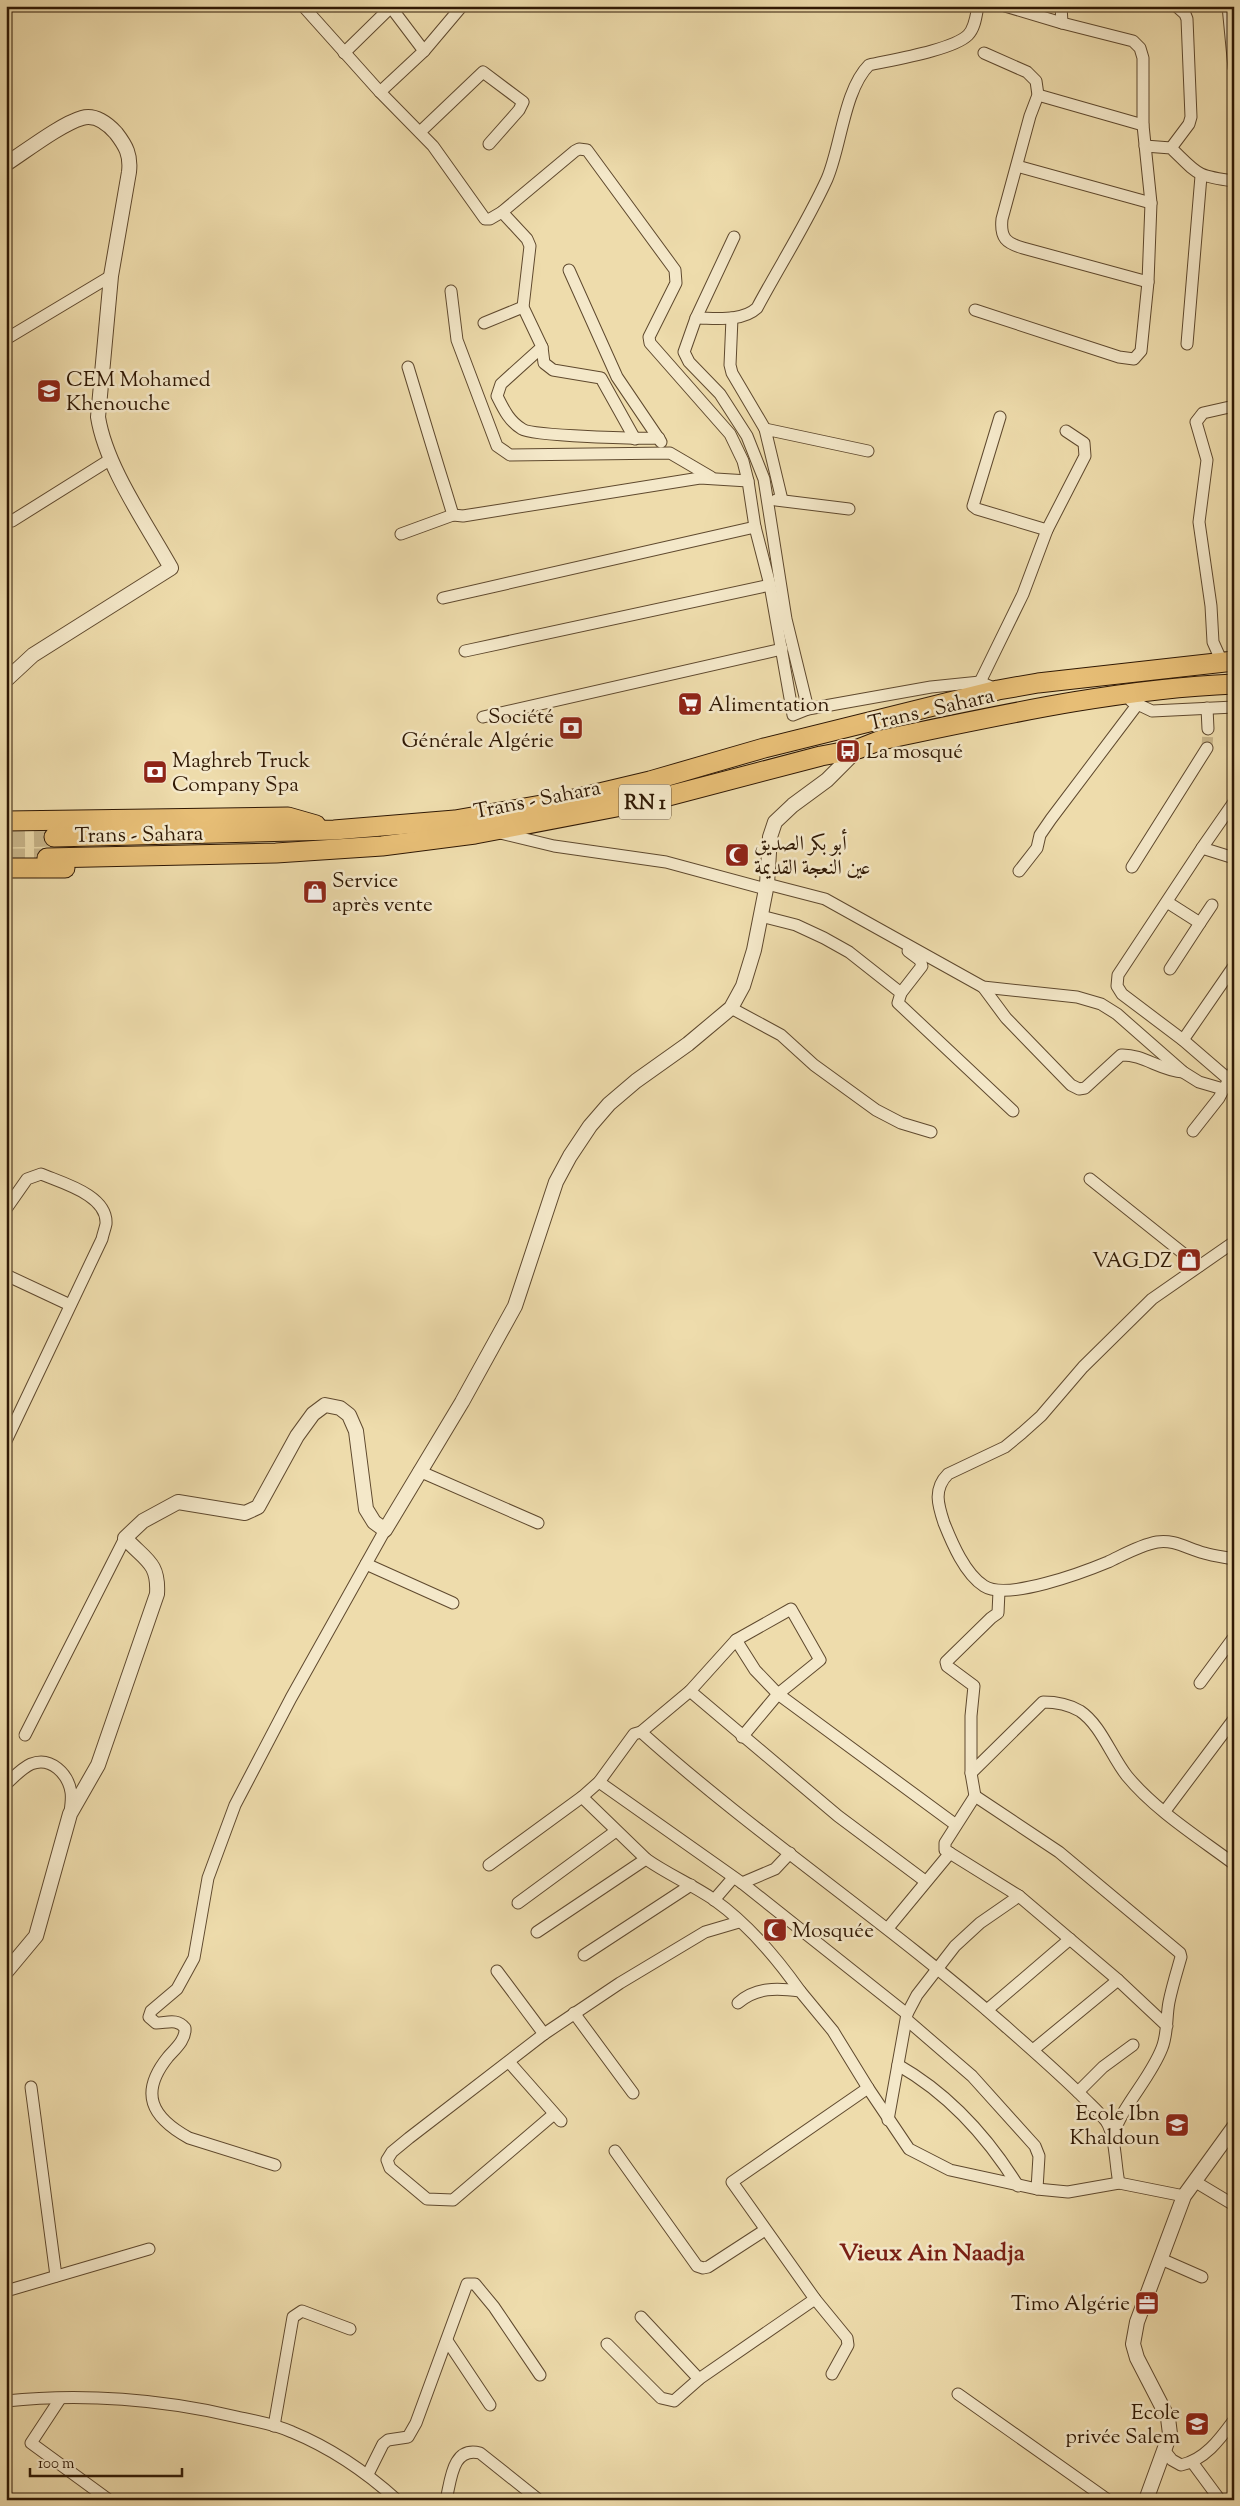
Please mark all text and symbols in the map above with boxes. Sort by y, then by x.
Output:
place label: CEM Mohamed Khenouche [66,366,211,420]
school or university icon: CEM Mohamed Khenouche [36,378,62,404]
street label: Trans - Sahara [865,682,998,740]
supermarket icon: Alimentation [677,691,703,717]
place label: Alimentation [708,691,830,721]
place label: Société Générale Algérie [401,703,554,757]
bank icon: Société Générale Algérie [558,715,584,741]
bus stop icon: La mosqué [835,738,861,764]
place label: La mosqué [866,738,963,768]
place label: Maghreb Truck Company Spa [172,747,311,801]
bank icon: Maghreb Truck Company Spa [142,759,168,785]
street label: Trans - Sahara [471,774,604,828]
road number: RN 1 [619,784,671,820]
street label: Trans - Sahara [74,820,204,852]
place label: أبو بكر الصديق عين النعجة القديمة [754,828,871,884]
mosque icon: أبو بكر الصديق عين النعجة القديمة [724,842,750,868]
place label: Service après vente [332,867,433,921]
shop icon: Service après vente [302,879,328,905]
place label: VAG_DZ [1092,1247,1172,1277]
shop icon: VAG_DZ [1176,1247,1202,1273]
mosque icon: Mosquée [762,1917,788,1943]
place label: Mosquée [792,1917,874,1947]
place label: Ecole Ibn Khaldoun [1069,2100,1160,2154]
school or university icon: Ecole Ibn Khaldoun [1164,2112,1190,2138]
district label: Vieux Ain Naadja [839,2237,1026,2271]
place label: Timo Algérie [1011,2290,1130,2320]
office icon: Timo Algérie [1134,2290,1160,2316]
place label: Ecole privée Salem [1065,2399,1180,2453]
school or university icon: Ecole privée Salem [1184,2411,1210,2437]
scale bar [30,2446,182,2478]
text: 100 m [38,2454,75,2475]

